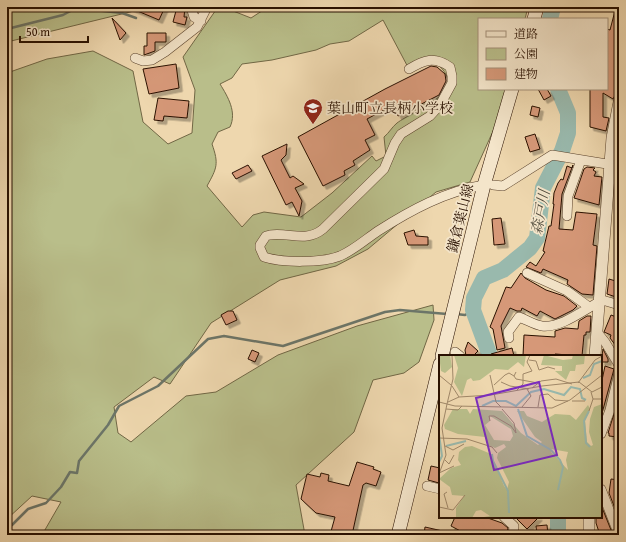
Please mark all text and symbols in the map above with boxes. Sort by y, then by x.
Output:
scale bar [20,18,88,44]
legend [478,18,608,90]
text: 50 m [26,23,50,40]
text: 道路 [514,25,538,42]
text: 公園 [514,45,538,62]
text: 建物 [514,65,538,82]
school or university icon: 葉山町立長柄小学校 [302,97,324,125]
place label: 葉山町立長柄小学校 [327,98,453,118]
street label: 鎌倉葉山線 [442,182,478,254]
water label: 森戸川 [525,186,555,236]
inset map [439,355,602,518]

